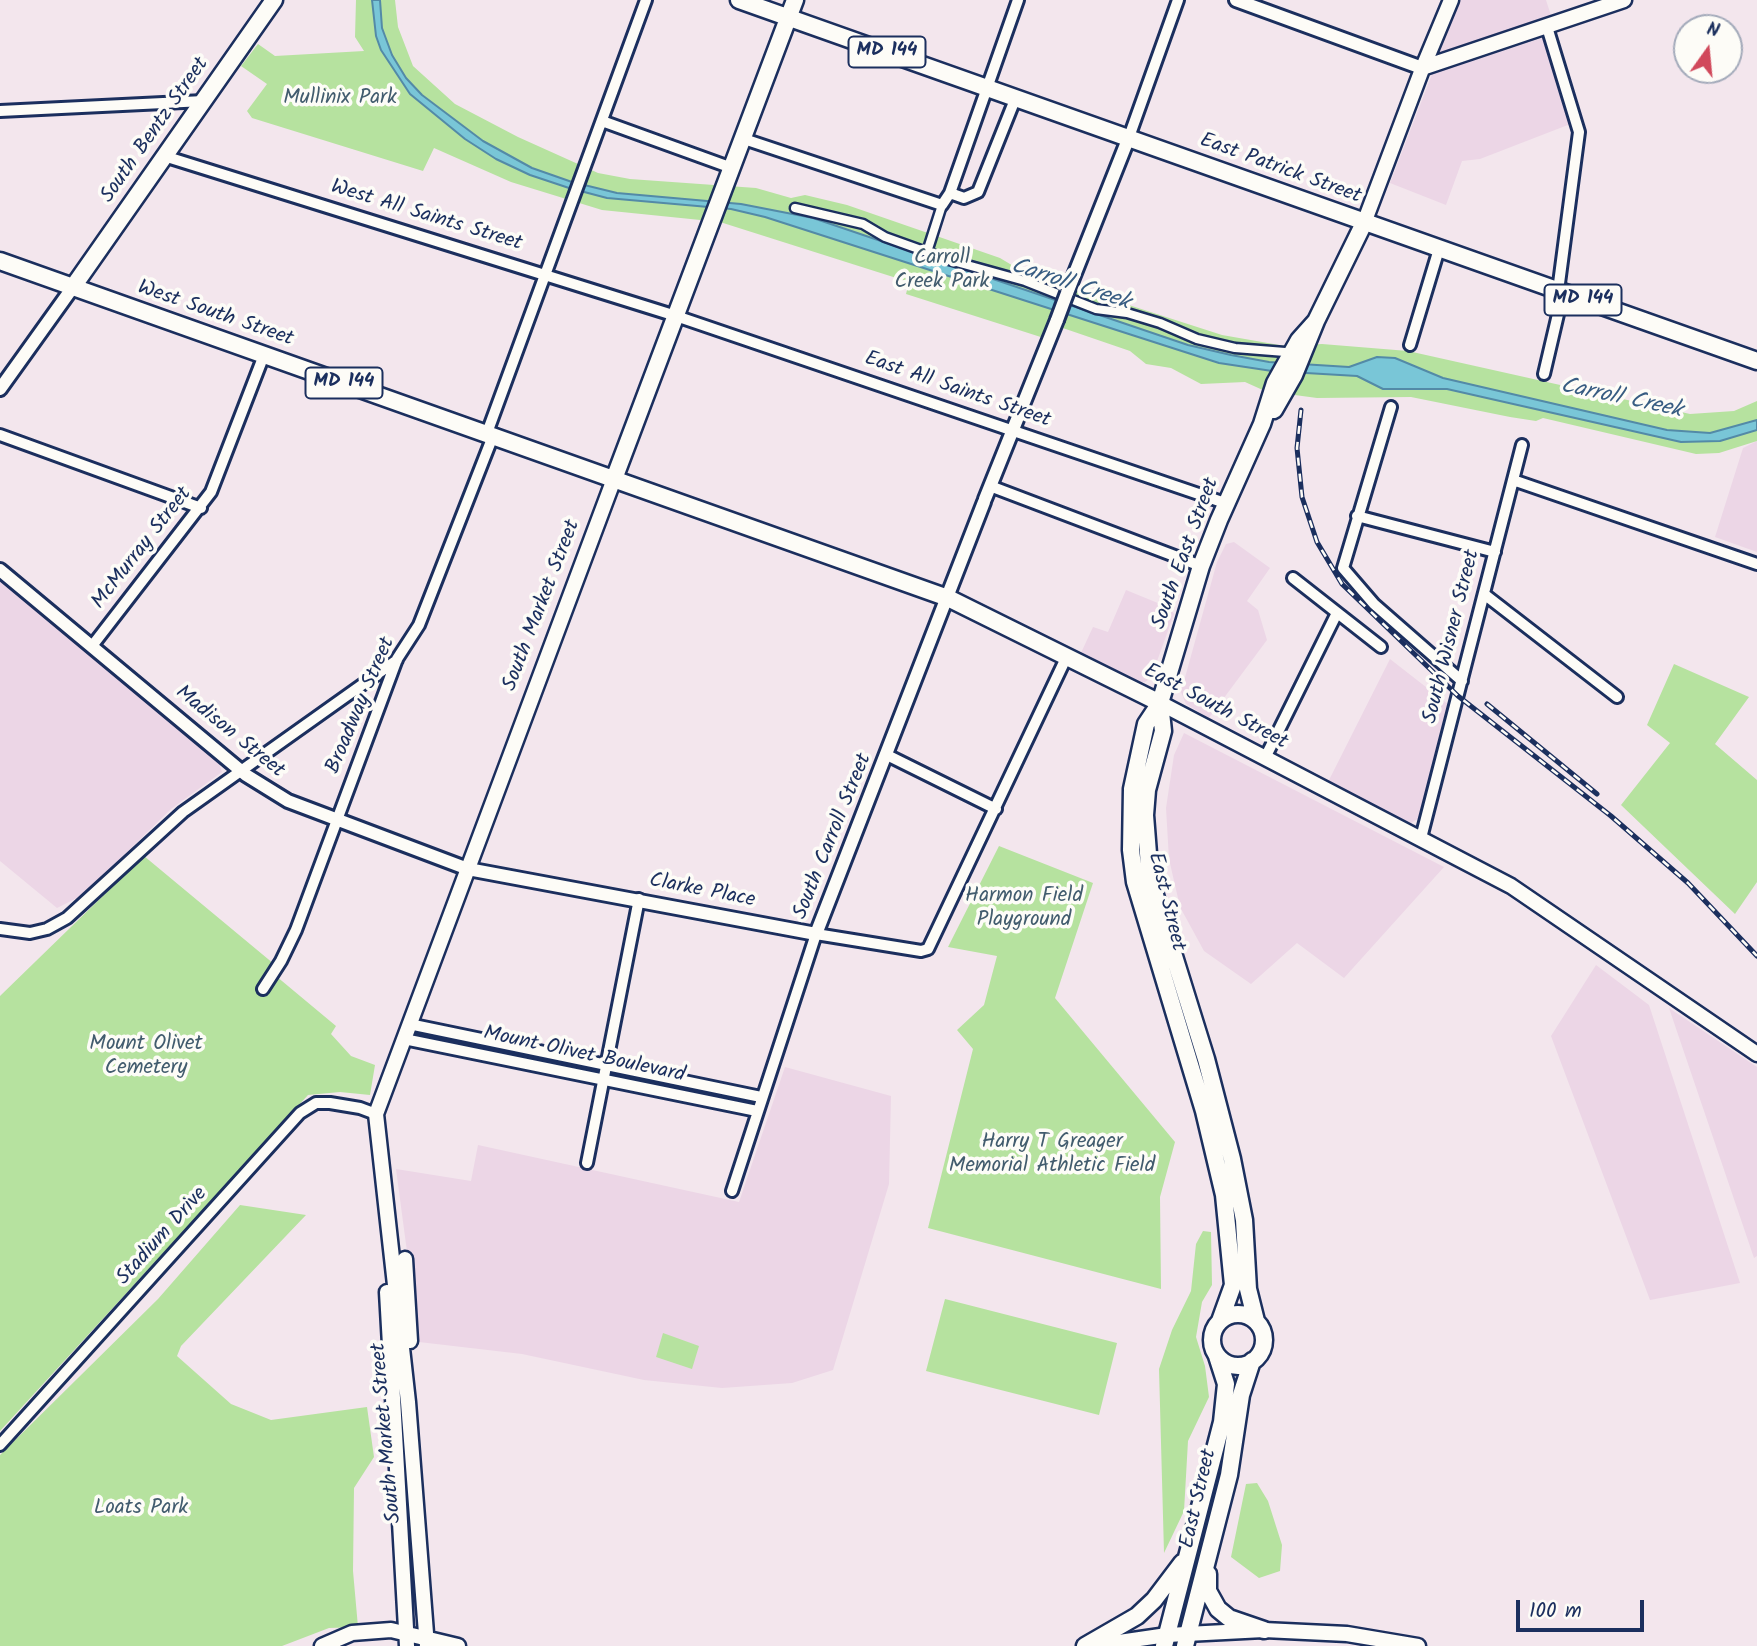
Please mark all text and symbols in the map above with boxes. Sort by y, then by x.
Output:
north arrow [1673,14,1743,84]
text: N [1703,15,1723,47]
road number: MD 144 [848,36,926,68]
street label: South Bentz Street [96,53,216,209]
park label: Mullinix Park [283,86,397,112]
street label: East Patrick Street [1196,129,1364,211]
street label: West All Saints Street [327,176,525,258]
park label: Carroll Creek Park [895,246,989,296]
water label: Carroll Creek [1007,254,1133,318]
street label: West South Street [134,277,296,353]
road number: MD 144 [1544,284,1622,316]
street label: East All Saints Street [861,347,1053,435]
road number: MD 144 [306,368,382,398]
water label: Carroll Creek [1558,374,1684,426]
street label: South East Street [1148,475,1226,633]
street label: McMurray Street [88,483,198,615]
street label: South Market Street [499,517,587,695]
street label: South Wisner Street [1419,547,1487,727]
street label: Broadway Street [322,634,402,778]
street label: East South Street [1139,659,1291,757]
street label: Madison Street [169,681,289,785]
street label: South Carroll Street [789,751,879,923]
street label: East Street [1141,850,1189,954]
street label: Clarke Place [647,869,757,915]
park label: Harmon Field Playground [965,884,1083,934]
street label: Mount Olivet Boulevard [481,1022,687,1090]
park label: Mount Olivet Cemetery [89,1032,203,1082]
park label: Harry T Greager Memorial Athletic Field [949,1130,1155,1180]
street label: Stadium Drive [112,1183,214,1291]
street label: South Market Street [368,1342,408,1524]
street label: East Street [1176,1447,1224,1551]
park label: Loats Park [94,1496,188,1522]
scale bar [1519,1586,1647,1630]
text: 100 m [1529,1595,1582,1628]

